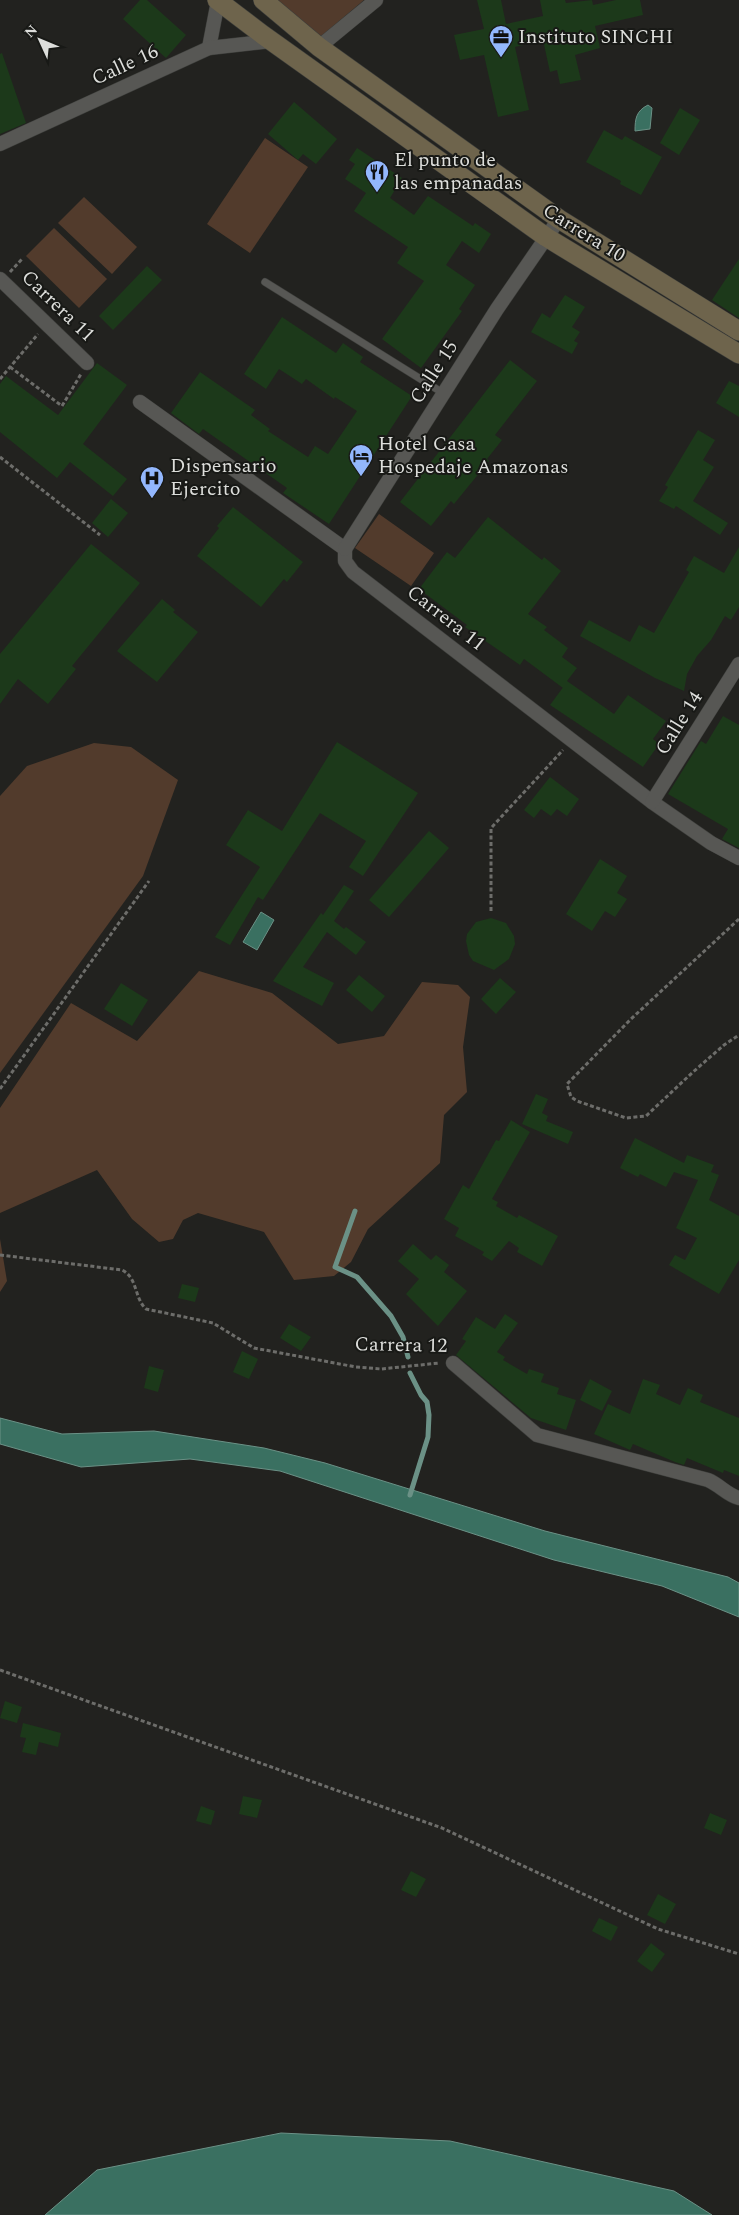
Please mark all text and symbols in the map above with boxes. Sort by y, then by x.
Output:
north arrow [15,15,65,65]
text: N [19,20,43,43]
place label: Instituto SINCHI [518,22,673,52]
office icon: Instituto SINCHI [488,24,514,58]
street label: Calle 16 [87,36,163,94]
place label: El punto de las empanadas [394,145,522,198]
restaurant icon: El punto de las empanadas [364,159,390,193]
street label: Carrera 10 [537,196,631,270]
street label: Carrera 11 [14,263,102,349]
street label: Calle 15 [402,334,466,410]
place label: Hotel Casa Hospedaje Amazonas [378,429,569,482]
hotel icon: Hotel Casa Hospedaje Amazonas [348,443,374,477]
place label: Dispensario Ejercito [170,451,277,504]
hospital icon: Dispensario Ejercito [139,465,165,499]
street label: Carrera 11 [400,578,492,658]
street label: Calle 14 [648,685,710,761]
street label: Carrera 12 [354,1329,448,1361]

